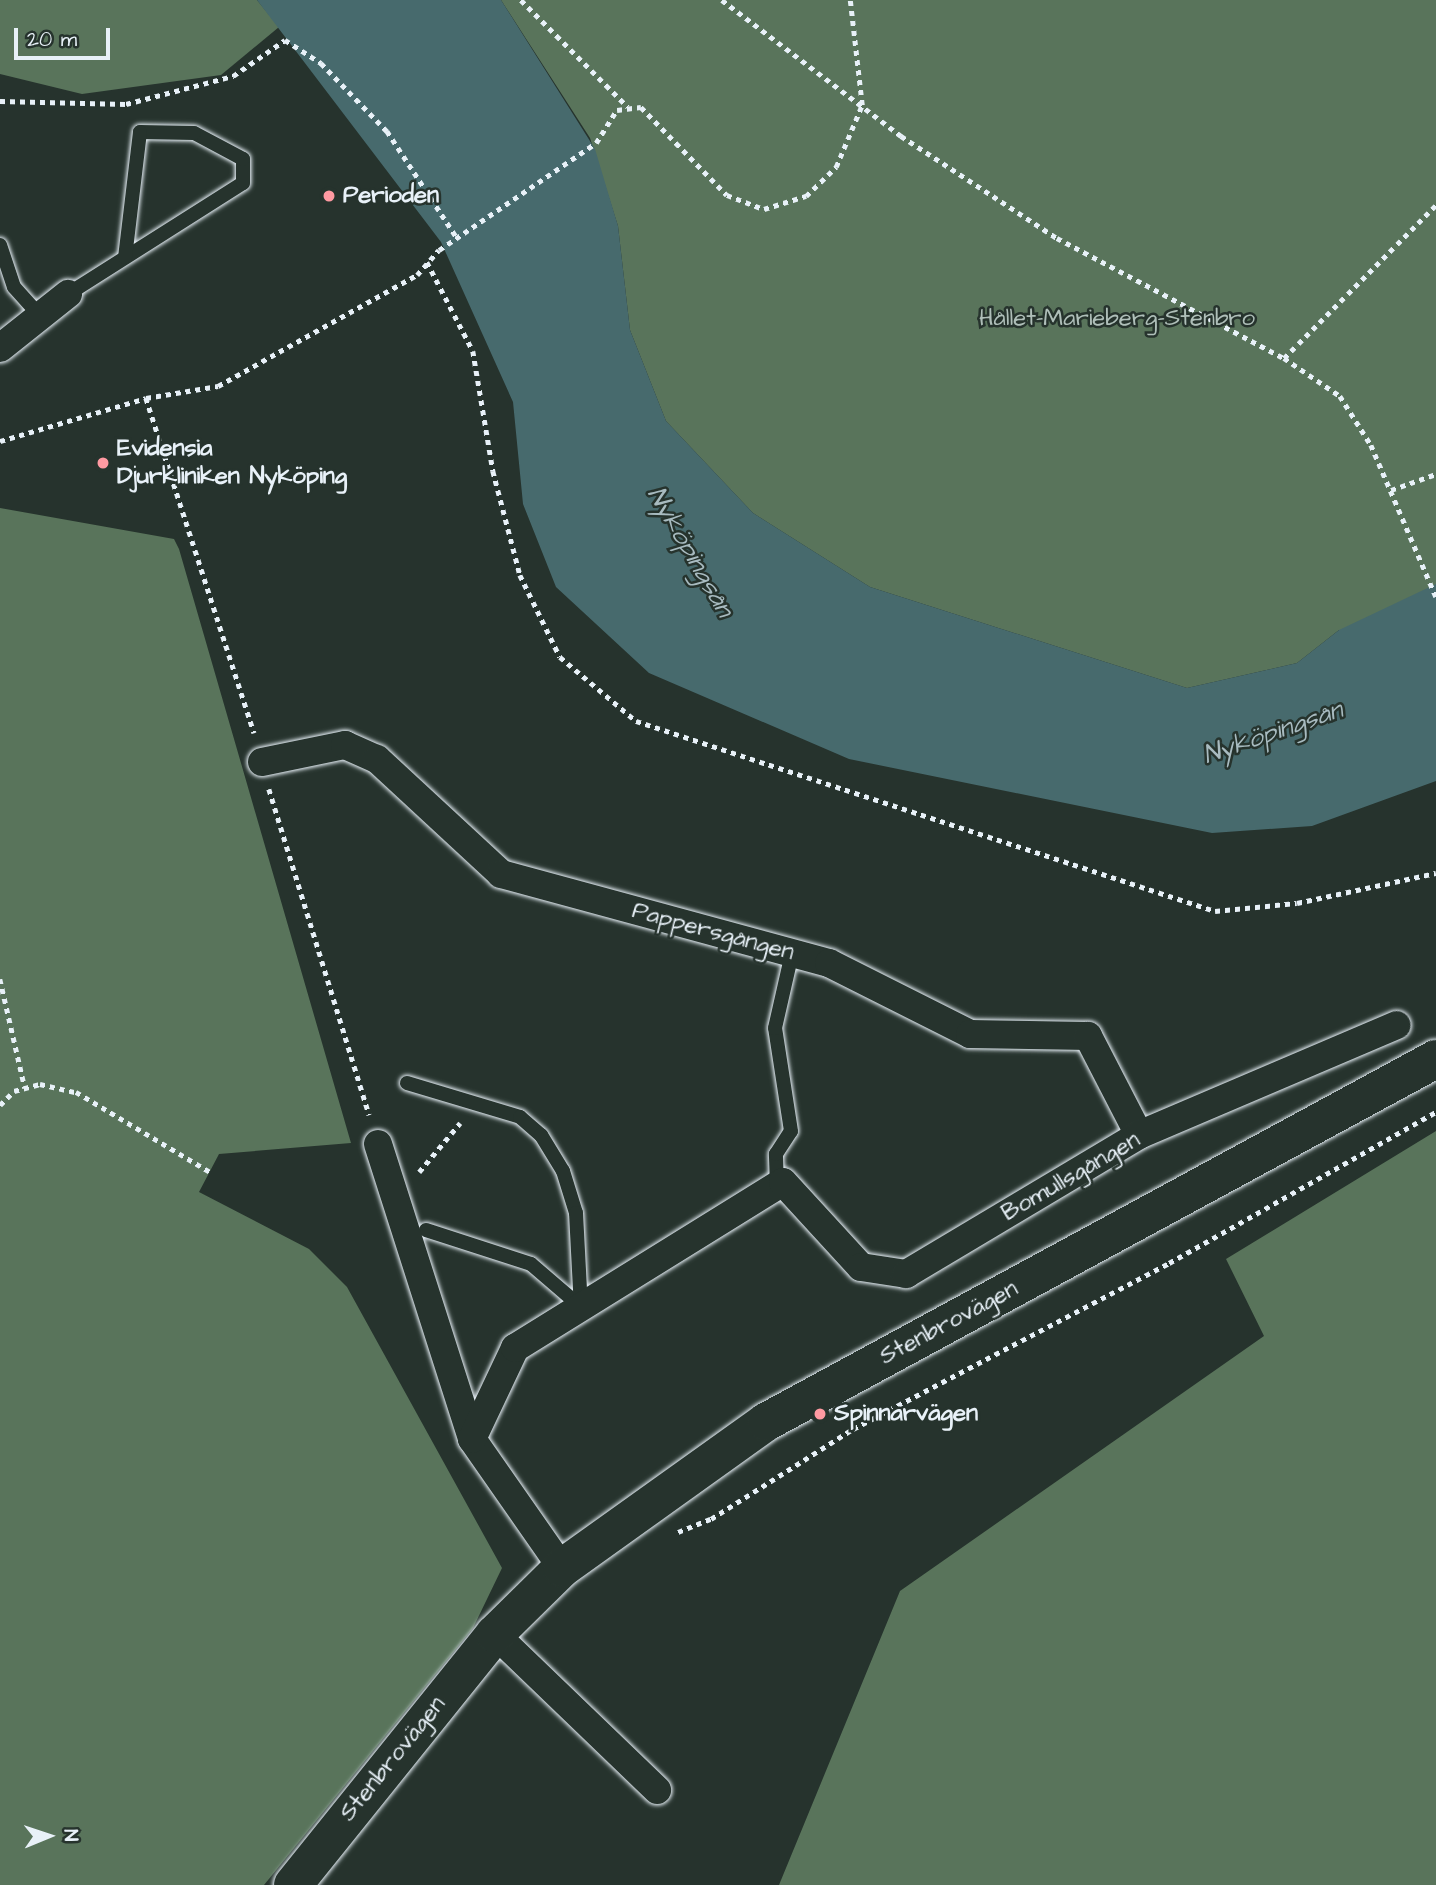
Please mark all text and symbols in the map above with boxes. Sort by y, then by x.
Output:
scale bar [18,14,114,58]
text: 20 m [27,25,77,54]
place label: Perioden [343,182,439,210]
marker: Perioden [321,188,337,204]
park label: Hållet-Marieberg-Stenbro [979,305,1255,333]
place label: Evidensia Djurkliniken Nyköping [117,435,347,491]
marker: Evidensia Djurkliniken Nyköping [95,455,111,471]
water label: Nyköpingsån [640,481,740,623]
water label: Nyköpingsån [1199,695,1347,771]
street label: Pappersgången [629,897,797,967]
street label: Bomullsgången [997,1126,1145,1228]
street label: Stenbrovägen [875,1275,1023,1371]
place label: Spinnarvägen [834,1400,978,1428]
marker: Spinnarvägen [812,1406,828,1422]
street label: Stenbrovägen [334,1691,452,1827]
north arrow [14,1801,84,1871]
text: N [57,1829,84,1842]

